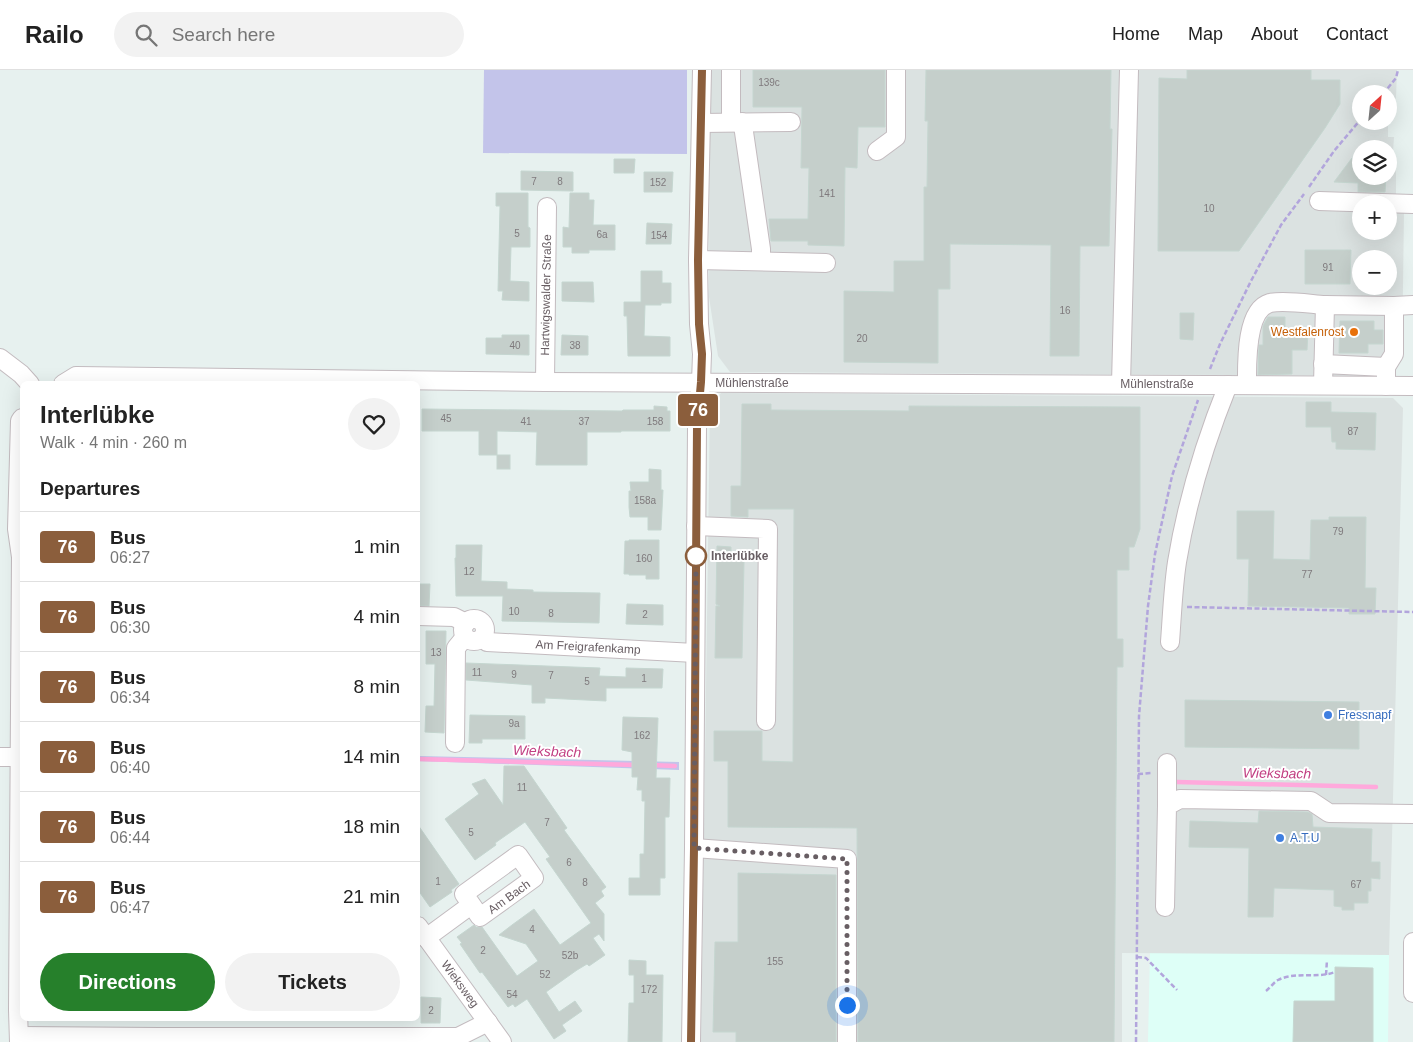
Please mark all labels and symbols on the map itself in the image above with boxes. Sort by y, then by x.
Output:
house number: 139c [758,77,780,88]
north arrow [1352,85,1398,130]
house number: 7 [531,176,537,187]
house number: 8 [557,176,563,187]
house number: 152 [650,177,667,188]
house number: 141 [819,188,836,199]
house number: 10 [1203,203,1215,214]
house number: 5 [514,228,520,239]
house number: 6a [596,229,608,240]
house number: 154 [651,230,668,241]
street label: Hartwigswalder Straße [538,234,554,356]
house number: 91 [1322,262,1334,273]
house number: 16 [1059,305,1071,316]
place label: Westfalenrost [1271,325,1345,339]
marker: Westfalenrost [1348,326,1360,338]
house number: 20 [856,333,868,344]
house number: 40 [509,340,521,351]
house number: 38 [569,340,581,351]
street label: Mühlenstraße [715,376,789,390]
street label: Mühlenstraße [1120,377,1194,391]
line badge: 76 [676,394,720,426]
house number: 45 [440,413,452,424]
house number: 41 [520,416,532,427]
house number: 37 [578,416,590,427]
house number: 158 [647,416,664,427]
house number: 87 [1347,426,1359,437]
house number: 158a [634,495,657,506]
house number: 79 [1332,526,1344,537]
marker: Interlübke [685,545,707,567]
place label: Interlübke [711,549,769,563]
house number: 160 [636,553,653,564]
house number: 12 [463,566,475,577]
house number: 77 [1301,569,1313,580]
house number: 10 [508,606,520,617]
house number: 8 [548,608,554,619]
house number: 2 [642,609,648,620]
street label: Am Freigrafenkamp [535,637,641,657]
house number: 13 [430,647,442,658]
house number: 11 [472,667,483,678]
house number: 9 [511,669,517,680]
house number: 7 [548,670,554,681]
house number: 1 [641,673,647,684]
house number: 5 [584,676,590,687]
place label: Fressnapf [1338,708,1392,722]
marker: Fressnapf [1322,709,1334,721]
house number: 9a [508,718,520,729]
house number: 162 [634,730,651,741]
water label: Wieksbach [513,742,582,760]
water label: Wieksbach [1243,764,1312,782]
house number: 11 [517,782,528,793]
house number: 7 [544,817,550,828]
house number: 5 [468,827,474,838]
place label: A.T.U [1290,831,1319,845]
marker: A.T.U [1274,832,1286,844]
house number: 6 [566,857,572,868]
house number: 1 [435,876,441,887]
street label: Am Bach [485,877,533,917]
house number: 8 [582,877,588,888]
house number: 67 [1350,879,1362,890]
house number: 4 [529,924,535,935]
house number: 2 [480,945,486,956]
house number: 52b [562,950,579,961]
house number: 155 [767,956,784,967]
street label: Wieksweg [438,958,482,1010]
house number: 52 [539,969,551,980]
house number: 172 [641,984,658,995]
house number: 54 [506,989,518,1000]
your location [835,993,860,1018]
house number: 2 [428,1005,434,1016]

